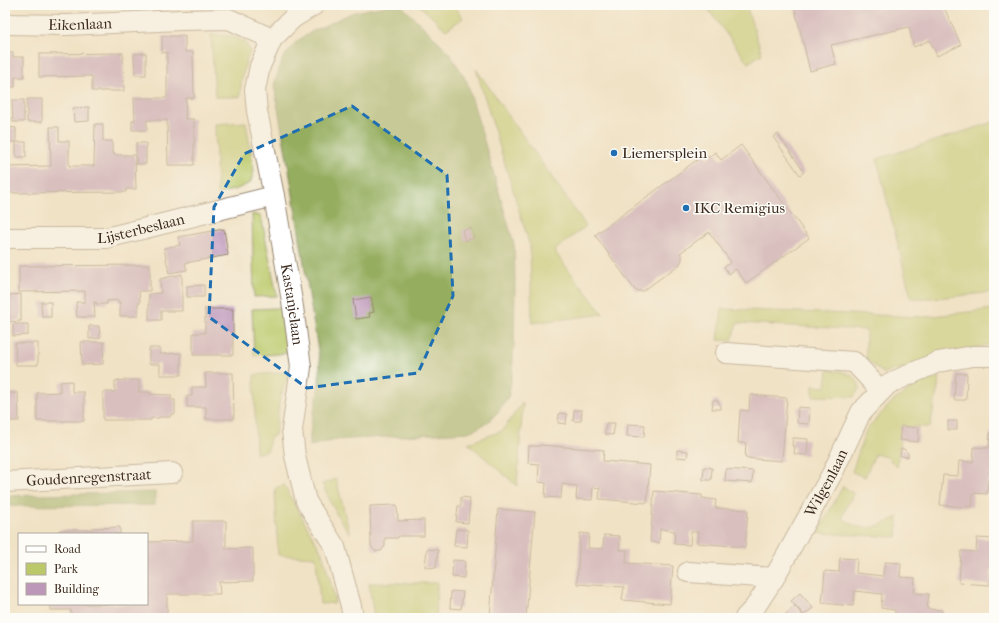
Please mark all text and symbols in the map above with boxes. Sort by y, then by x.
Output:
street label: Eikenlaan [48,14,113,34]
place label: Liemersplein [622,144,707,162]
marker: Liemersplein [609,148,619,158]
place label: IKC Remigius [694,199,785,217]
marker: IKC Remigius [681,203,691,213]
street label: Lijsterbeslaan [97,210,187,247]
street label: Kastanjelaan [277,262,307,347]
street label: Wilgenlaan [800,446,852,521]
street label: Goudenregenstraat [26,465,153,490]
legend [18,533,148,605]
text: Road [54,542,81,556]
text: Park [54,562,79,576]
text: Building [54,582,99,596]

